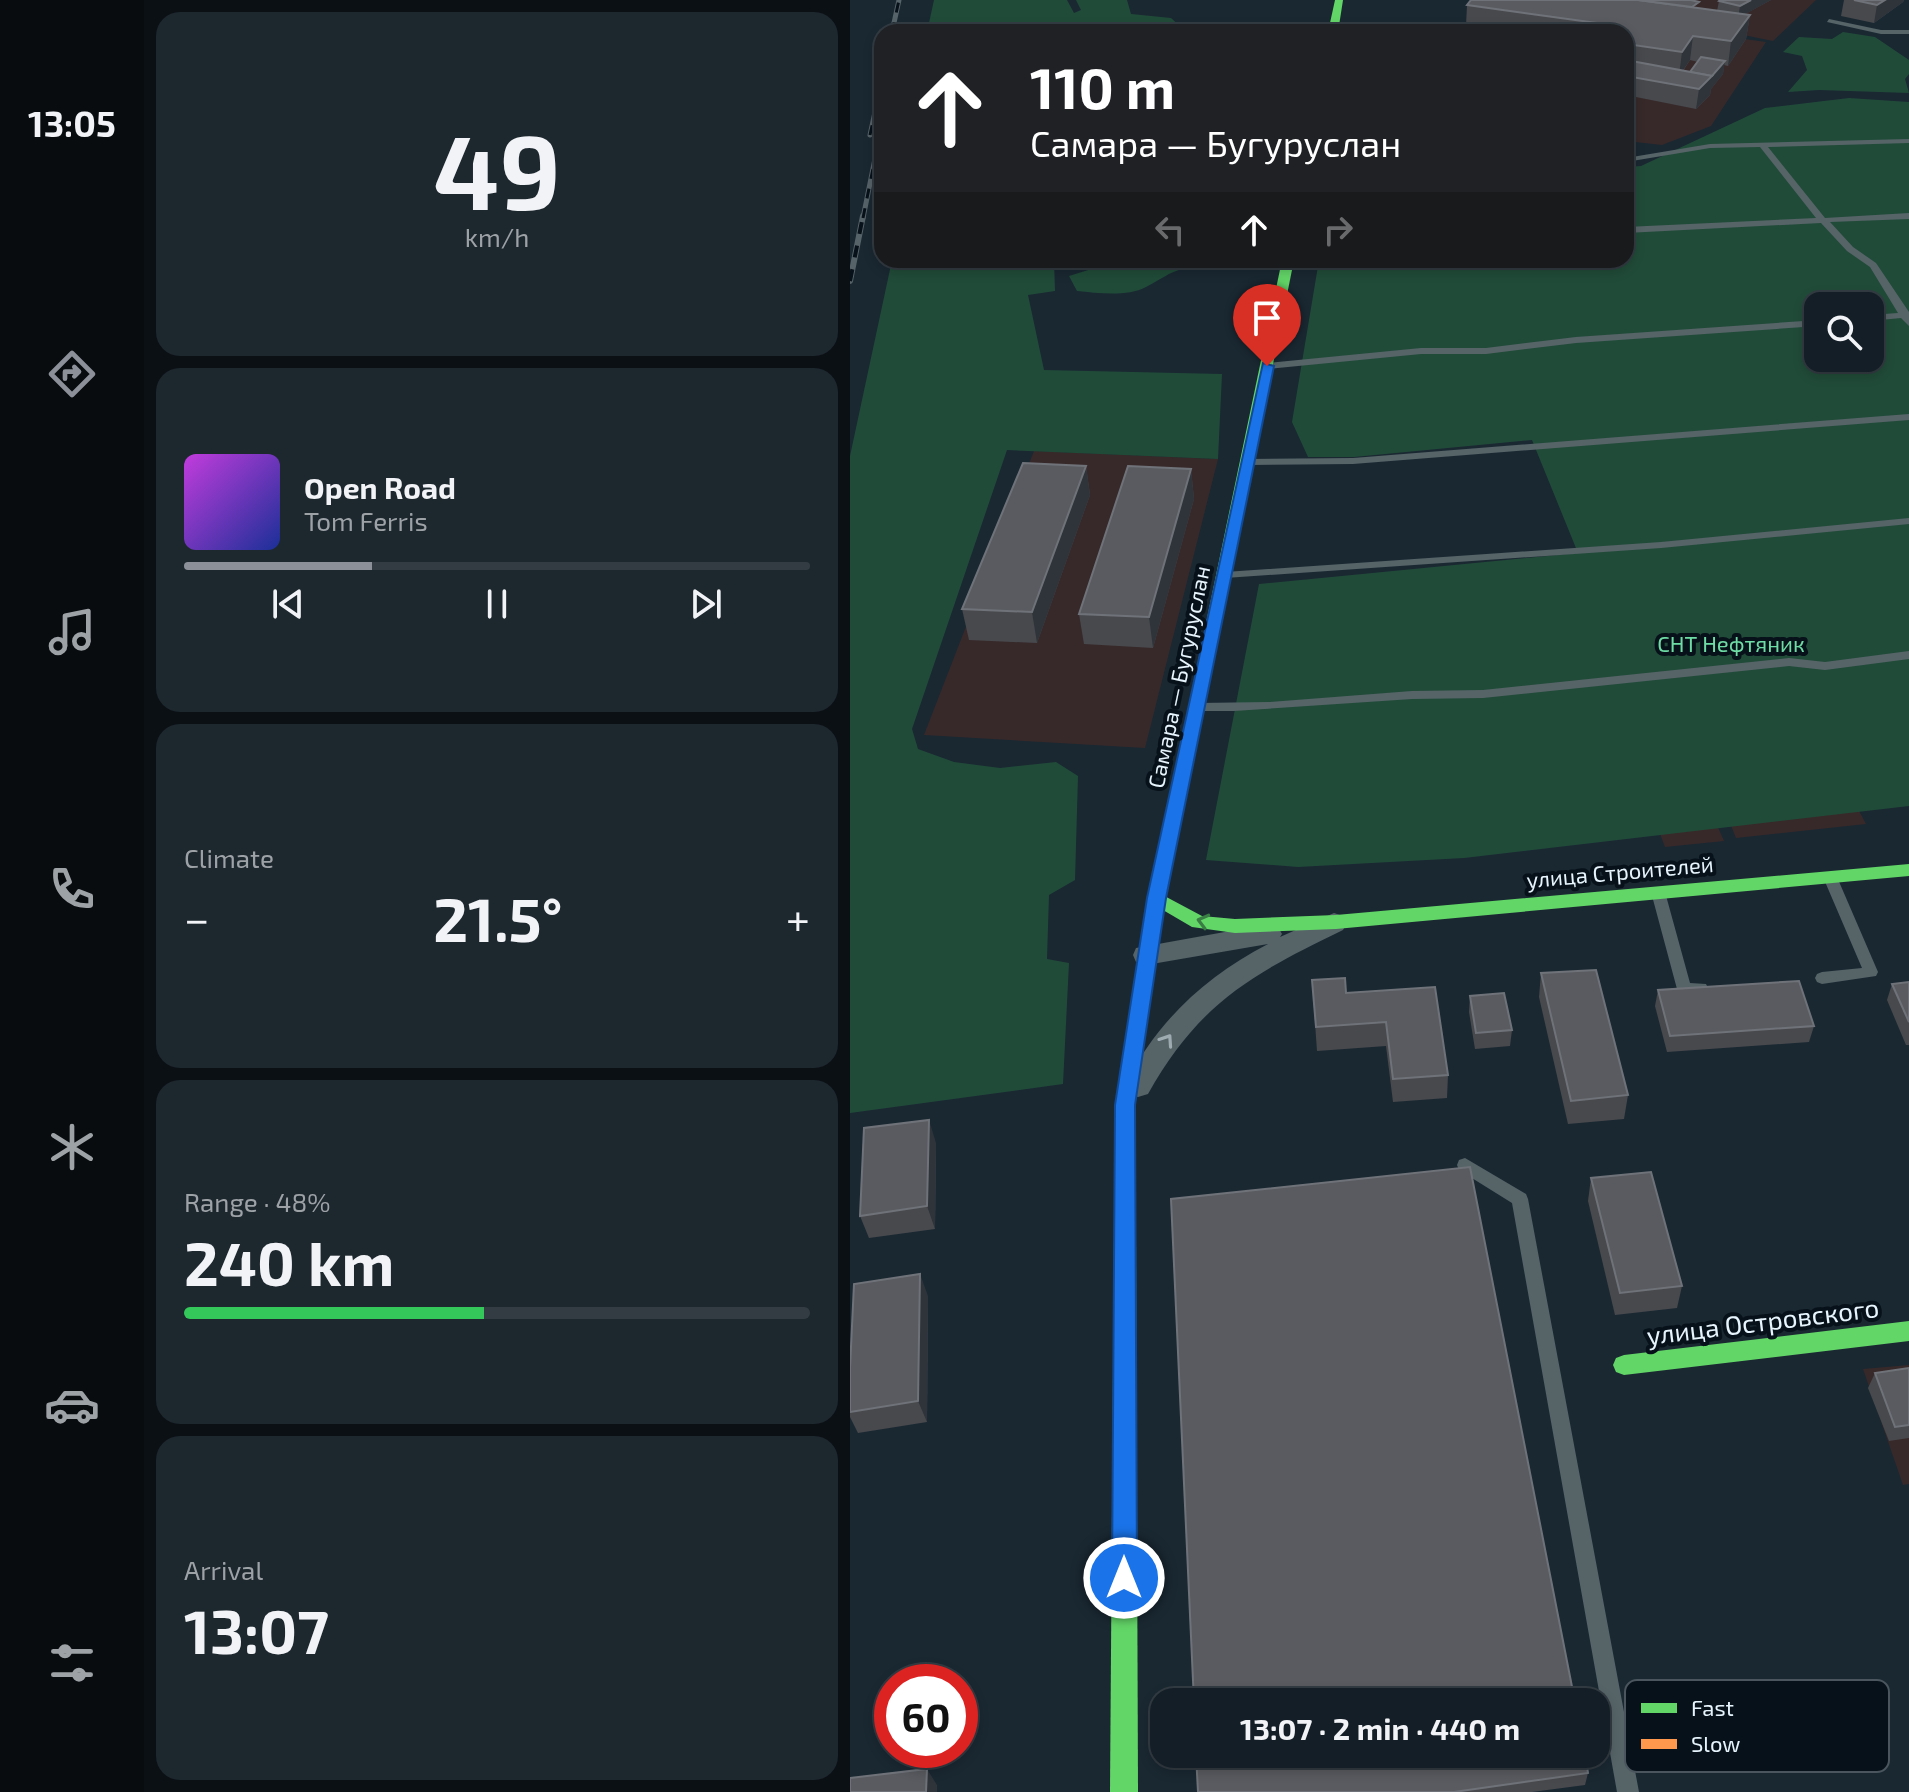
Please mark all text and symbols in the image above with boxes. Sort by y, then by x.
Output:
text: 110 m [1030,53,1175,120]
icon: ahead [898,56,1002,160]
text: 13:05 [28,101,116,144]
text: 49 [433,106,561,231]
text: Самара — Бугуруслан [1030,121,1401,164]
icon: left [1148,208,1192,252]
icon: ahead [1232,208,1276,252]
icon: right [1316,208,1360,252]
text: km/h [465,221,529,252]
pin [1233,284,1301,366]
map controls [1804,292,1884,372]
button: search [1804,292,1884,372]
icon: arrive [1245,296,1289,340]
icon: directions [44,346,100,402]
text: Open Road [304,469,456,505]
text: Tom Ferris [304,505,428,536]
street label: Самара — Бугуруслан [1142,563,1215,791]
icon: previous [266,582,310,626]
icon: pause [475,582,519,626]
icon: next [684,582,728,626]
icon: music [44,604,100,660]
park label: СНТ Нефтяник [1657,630,1805,656]
text: Climate [184,842,274,873]
street label: улица Строителей [1525,850,1715,893]
icon: phone [44,861,100,917]
text: 21.5° [433,882,562,954]
text: − [184,891,210,944]
text: + [786,891,810,944]
one-way arrow [1196,913,1210,930]
one-way arrow [1157,1034,1172,1048]
icon: climate [44,1119,100,1175]
text: Range · 48% [184,1186,331,1217]
text: 240 km [184,1226,394,1298]
street label: улица Островского [1645,1291,1881,1351]
icon: car [44,1377,100,1433]
position arrow [1082,1536,1166,1620]
text: Arrival [184,1554,263,1585]
text: 13:07 [184,1594,329,1666]
icon: filters [44,1635,100,1691]
speed limit sign: 60 [874,1664,978,1768]
legend [1625,1680,1889,1772]
text: Fast [1691,1694,1734,1720]
text: 13:07 · 2 min · 440 m [1240,1710,1520,1746]
text: Slow [1691,1730,1740,1756]

